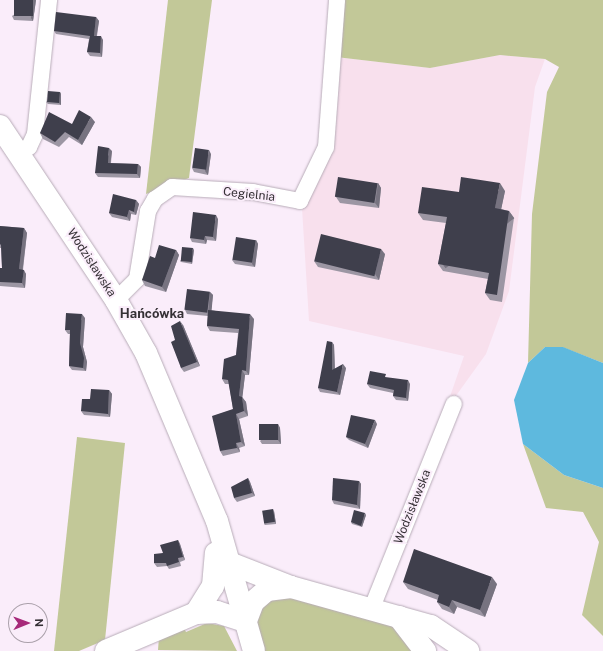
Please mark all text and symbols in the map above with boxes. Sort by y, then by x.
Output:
street label: Cegielnia [222,185,276,205]
street label: Wodzisławska [64,226,118,300]
district label: Hańcówka [120,306,184,322]
street label: Wodzisławska [392,468,434,546]
north arrow [8,603,48,643]
text: N [33,618,45,627]

